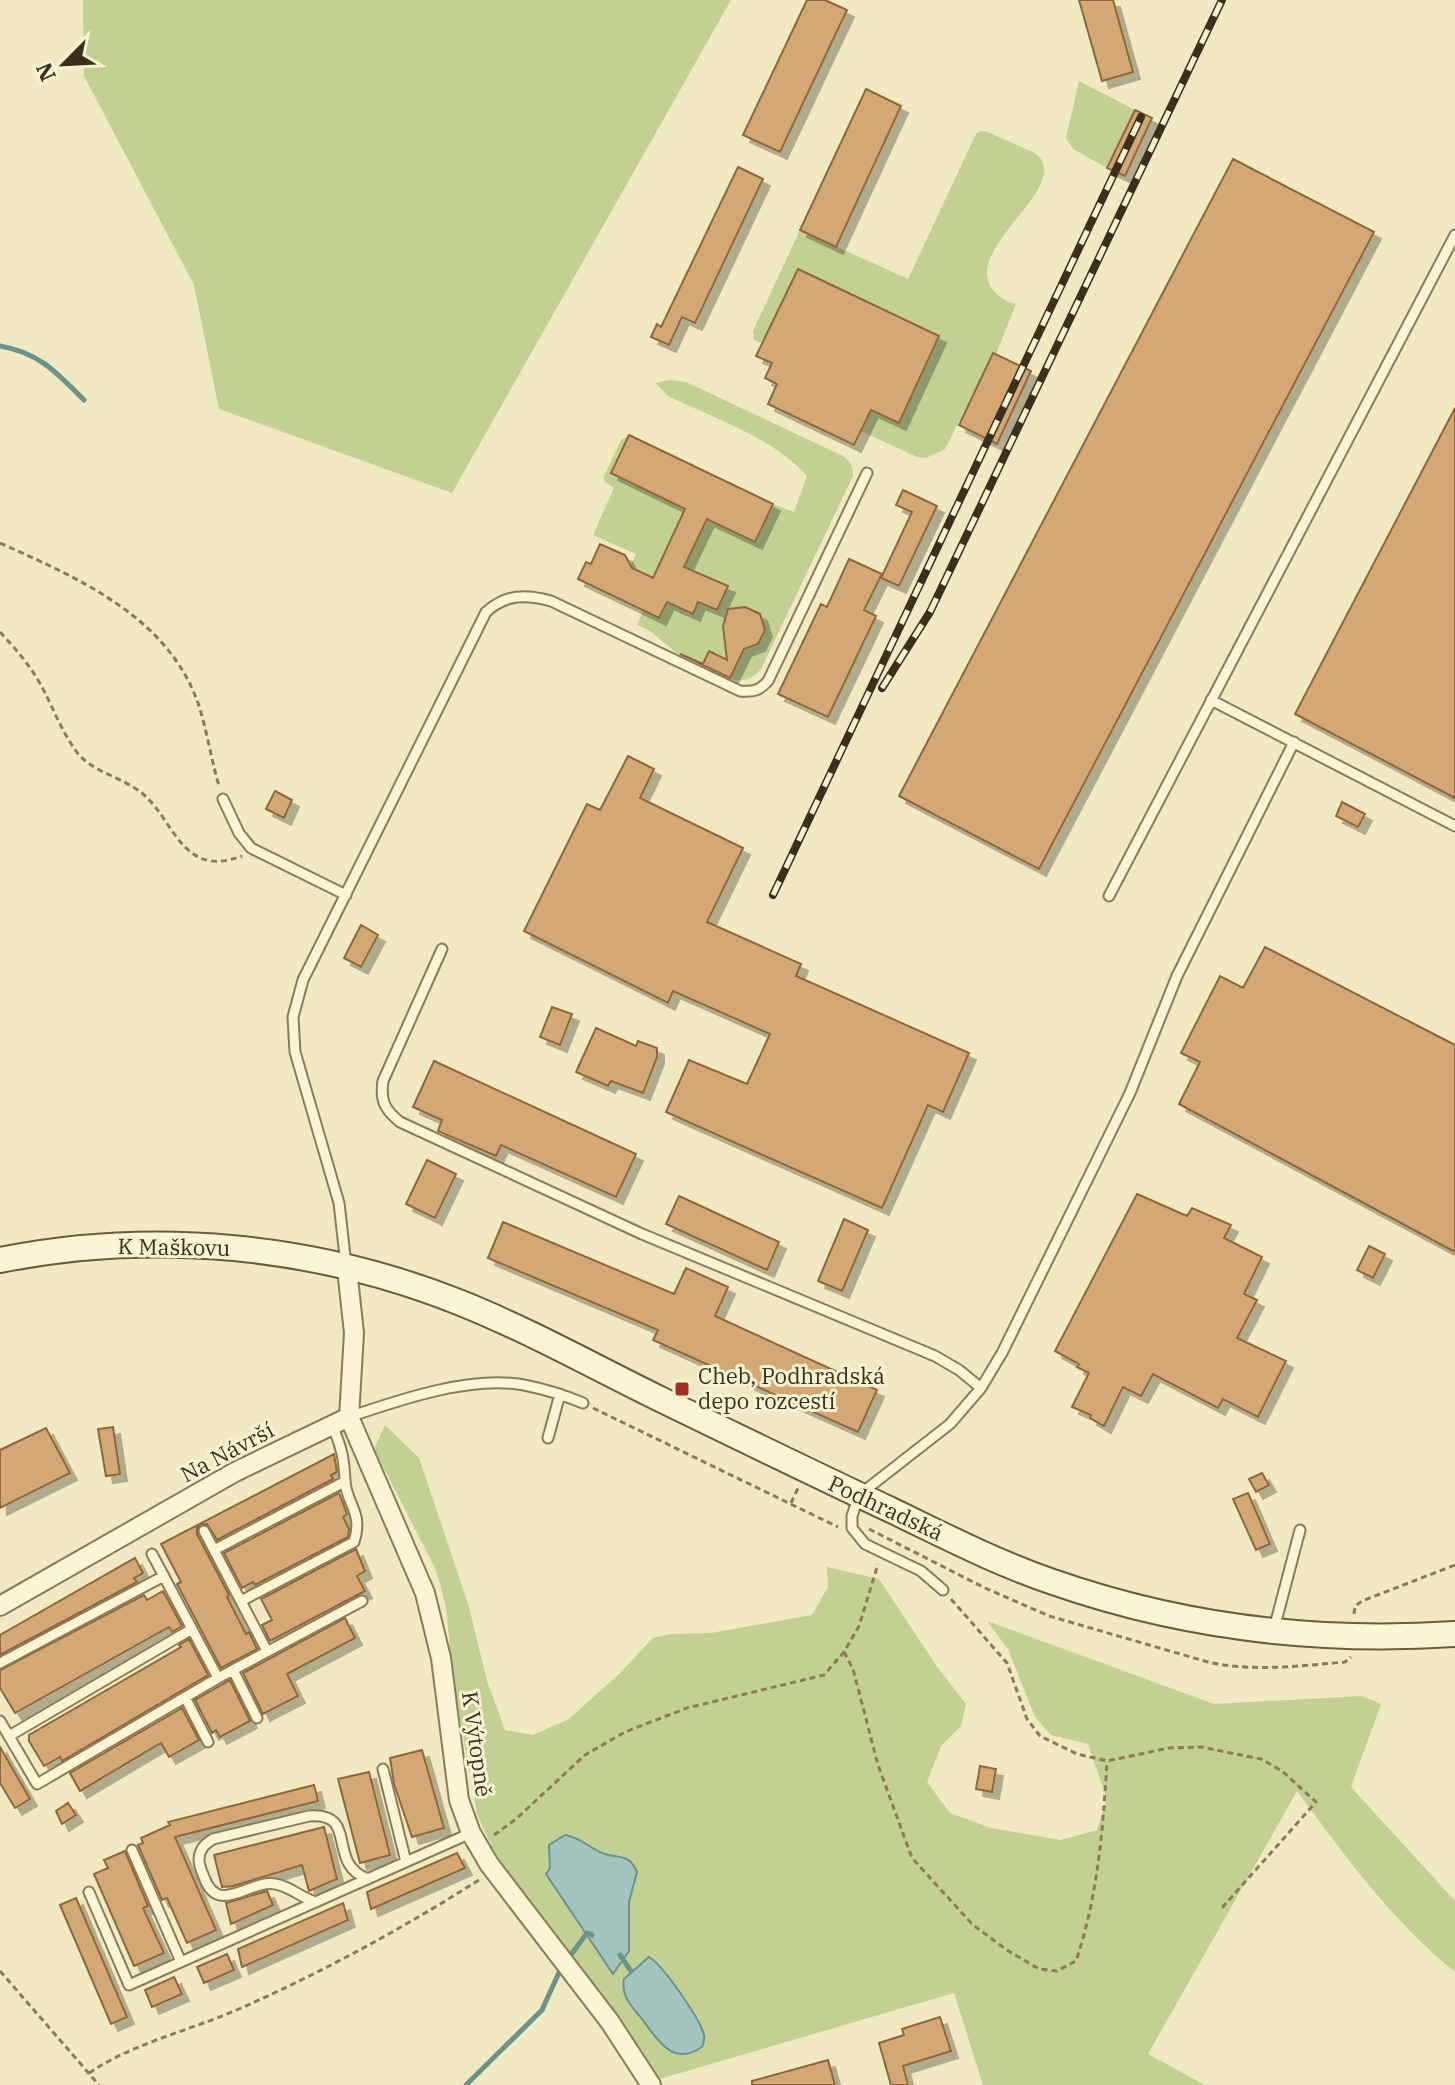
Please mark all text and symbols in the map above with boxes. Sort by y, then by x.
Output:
north arrow [24,24,104,104]
text: N [28,58,62,86]
street label: K Maškovu [117,1231,231,1262]
place label: Cheb, Podhradská depo rozcestí [698,1361,885,1415]
marker: Cheb, Podhradská depo rozcestí [673,1380,691,1398]
street label: Na Návrší [175,1415,279,1488]
street label: Podhradská [824,1468,948,1547]
street label: K Výtopně [456,1689,499,1799]

